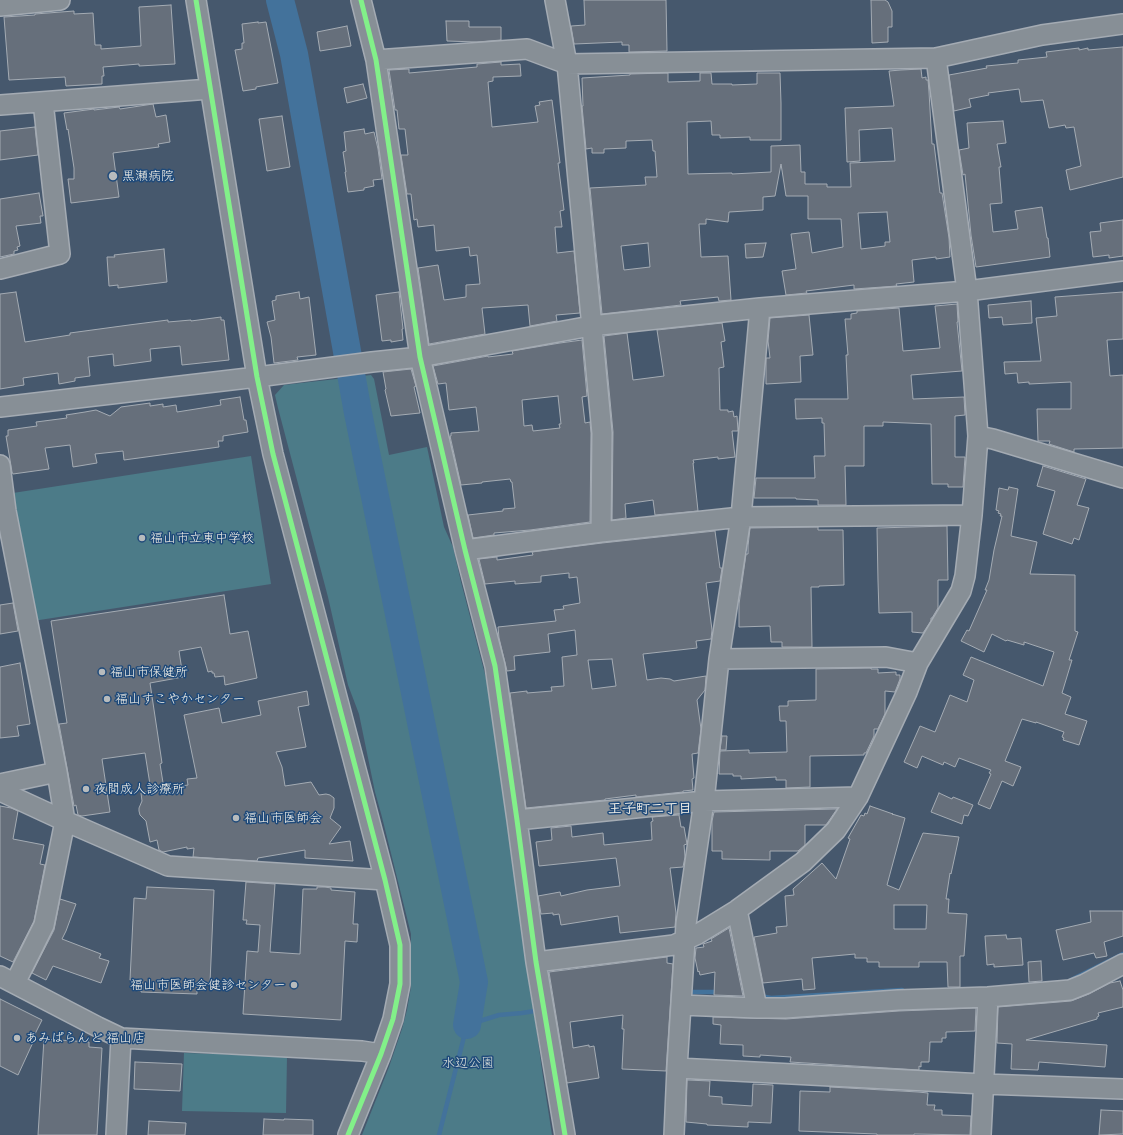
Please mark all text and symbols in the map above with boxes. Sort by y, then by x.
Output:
place label: 黒瀬病院 [122,168,174,184]
marker: 黒瀬病院 [107,170,119,182]
place label: 福山市立東中学校 [150,530,254,546]
marker: 福山市立東中学校 [137,533,147,543]
place label: 福山市保健所 [110,664,188,680]
marker: 福山市保健所 [97,667,107,677]
place label: 福山すこやかセンター [115,691,245,707]
marker: 福山すこやかセンター [102,694,112,704]
place label: 夜間成人診療所 [94,781,185,797]
marker: 夜間成人診療所 [81,784,91,794]
district label: 王子町二丁目 [608,801,692,817]
place label: 福山市医師会 [244,810,322,826]
marker: 福山市医師会 [231,813,241,823]
place label: 福山市医師会健診センター [130,977,286,993]
marker: 福山市医師会健診センター [289,980,299,990]
place label: あみぱらんど 福山店 [25,1030,145,1046]
marker: あみぱらんど 福山店 [12,1033,22,1043]
park label: 水辺公園 [442,1055,494,1071]

